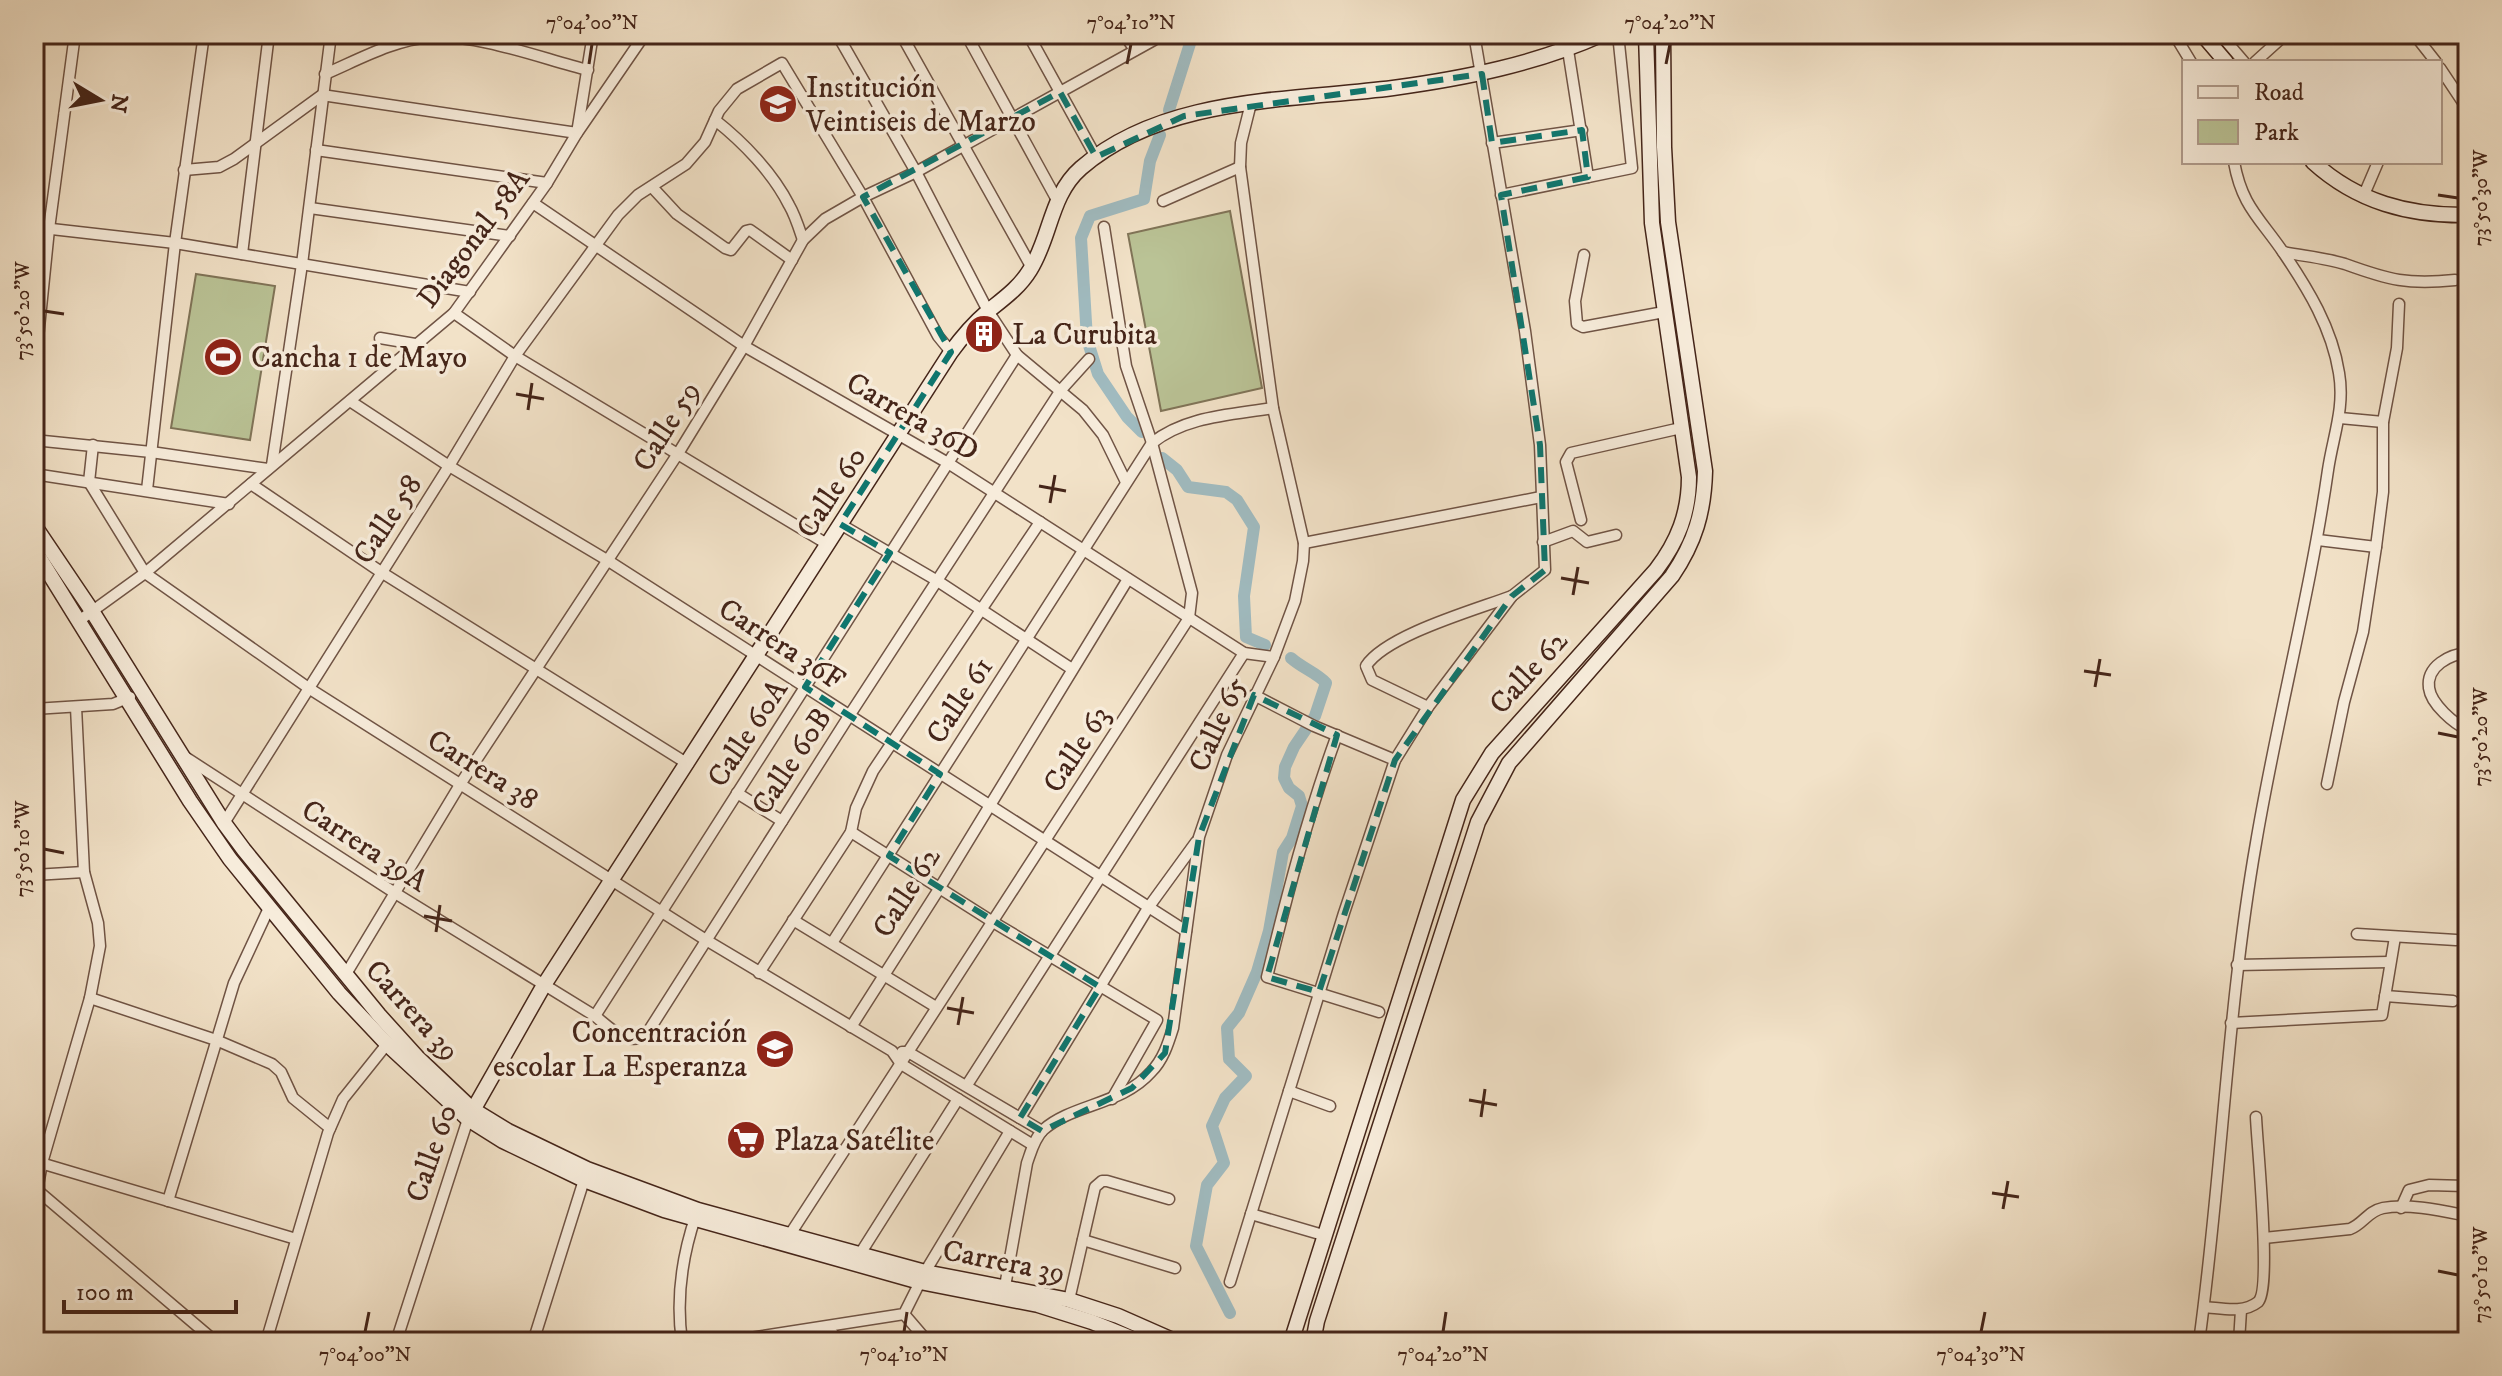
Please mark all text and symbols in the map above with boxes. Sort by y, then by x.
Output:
text: 7°04'00"N [546,11,638,36]
text: 7°04'10"N [1087,11,1175,36]
text: 7°04'20"N [1624,11,1716,36]
north arrow [60,60,140,140]
legend [2182,60,2442,164]
place label: Institución Veintiseis de Marzo [805,70,1036,141]
text: Road [2254,78,2304,108]
school or university icon: Institución Veintiseis de Marzo [757,83,799,125]
text: N [103,92,133,114]
text: Park [2254,118,2299,148]
text: 73°50'30"W [2469,149,2494,246]
street label: Diagonal 58A [410,161,539,316]
text: 73°50'20"W [11,261,36,361]
building icon: La Curubita [963,313,1005,355]
place label: La Curubita [1012,317,1157,354]
sports icon: Cancha 1 de Mayo [202,336,244,378]
place label: Cancha 1 de Mayo [251,340,467,377]
street label: Carrera 36D [839,365,985,470]
street label: Calle 59 [625,375,709,479]
street label: Calle 60 [789,440,875,545]
street label: Calle 58 [346,468,431,572]
street label: Carrera 36F [711,591,851,700]
street label: Calle 62 [1482,623,1576,722]
street label: Calle 61 [919,651,1002,751]
street label: Calle 65 [1181,671,1256,778]
street label: Calle 60A [700,673,797,794]
text: 73°50'20"W [2469,687,2494,787]
street label: Calle 63 [1036,699,1119,800]
street label: Calle 60B [744,701,841,822]
street label: Carrera 38 [420,722,545,819]
street label: Carrera 39A [294,792,435,901]
text: 73°50'10"W [11,800,36,897]
street label: Calle 62 [865,840,950,945]
street label: Carrera 39 [357,953,467,1069]
place label: Concentración escolar La Esperanza [493,1015,747,1086]
school or university icon: Concentración escolar La Esperanza [754,1028,796,1070]
street label: Calle 60 [398,1100,466,1207]
supermarket icon: Plaza Satélite [725,1119,767,1161]
place label: Plaza Satélite [774,1123,934,1160]
text: 73°50'10"W [2469,1226,2494,1323]
street label: Carrera 39 [939,1232,1068,1292]
scale bar [64,1264,236,1314]
text: 100 m [76,1278,134,1308]
text: 7°04'00"N [319,1343,411,1368]
text: 7°04'10"N [860,1343,948,1368]
text: 7°04'20"N [1397,1343,1489,1368]
text: 7°04'30"N [1937,1343,2025,1368]

